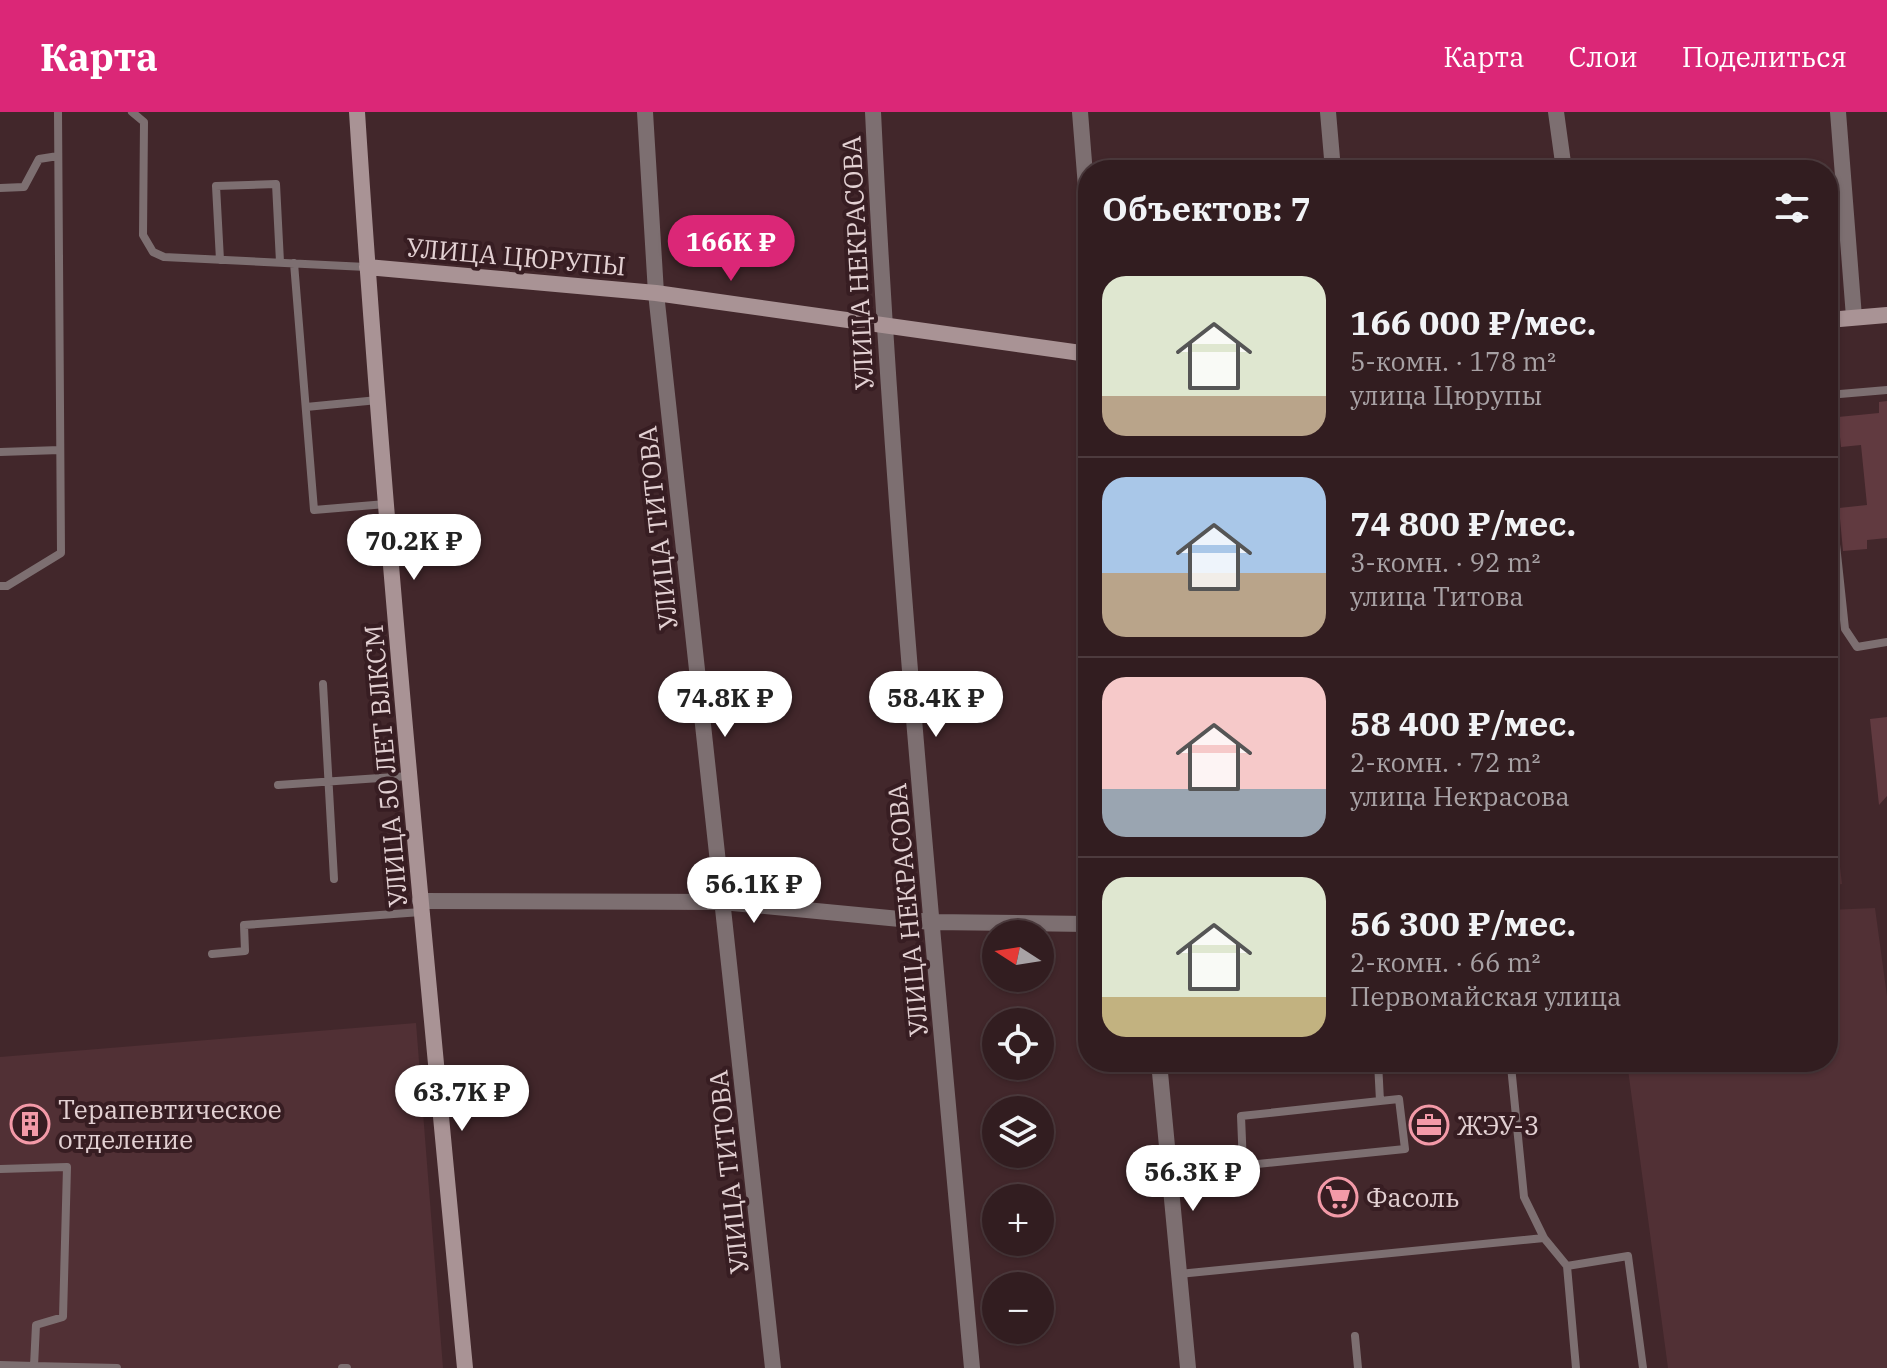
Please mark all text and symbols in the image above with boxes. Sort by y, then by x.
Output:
text: Карта [40,32,158,81]
text: Карта [1443,38,1524,75]
text: Слои [1568,38,1638,75]
text: Поделиться [1682,38,1847,75]
street label: УЛИЦА НЕКРАСОВА [833,135,881,391]
text: Объектов: 7 [1102,186,1311,230]
icon: filters [1770,186,1814,230]
pin: 166K ₽ [666,215,796,283]
text: 166K ₽ [686,224,776,258]
street label: УЛИЦА ЦЮРУПЫ [405,229,627,283]
text: 166 000 ₽/мес. [1350,300,1596,344]
icon: home [1166,308,1262,404]
text: 5-комн. · 178 m² [1350,344,1556,378]
text: улица Цюрупы [1350,378,1542,412]
street label: УЛИЦА ТИТОВА [629,424,685,632]
text: 74 800 ₽/мес. [1350,501,1576,545]
icon: home [1166,509,1262,605]
pin: 70.2K ₽ [340,514,488,582]
text: 70.2K ₽ [365,523,463,557]
text: 3-комн. · 92 m² [1350,545,1541,579]
text: улица Титова [1350,579,1524,613]
street label: УЛИЦА 50 ЛЕТ ВЛКСМ [356,623,414,909]
pin: 74.8K ₽ [651,671,799,739]
pin: 58.4K ₽ [862,671,1010,739]
text: 74.8K ₽ [676,680,774,714]
text: 58.4K ₽ [887,680,985,714]
text: 58 400 ₽/мес. [1350,701,1576,745]
icon: home [1166,709,1262,805]
text: 2-комн. · 72 m² [1350,745,1541,779]
text: улица Некрасова [1350,779,1570,813]
street label: УЛИЦА НЕКРАСОВА [879,782,935,1038]
pin: 56.1K ₽ [680,857,828,925]
text: 56.1K ₽ [705,866,803,900]
text: 56 300 ₽/мес. [1350,901,1576,945]
icon: home [1166,909,1262,1005]
north arrow [982,920,1054,992]
map controls [982,920,1054,1344]
text: 2-комн. · 66 m² [1350,945,1541,979]
text: Первомайская улица [1350,979,1621,1013]
button: locate [982,1008,1054,1080]
pin: 63.7K ₽ [388,1065,536,1133]
street label: УЛИЦА ТИТОВА [700,1068,756,1276]
text: 63.7K ₽ [413,1074,511,1108]
place label: Терапевтическое отделение [58,1092,282,1156]
button: layers [982,1096,1054,1168]
building icon: Терапевтическое отделение [9,1103,51,1145]
office icon: ЖЭУ-3 [1408,1104,1450,1146]
place label: ЖЭУ-3 [1457,1108,1539,1142]
pin: 56.3K ₽ [1119,1145,1267,1213]
text: 56.3K ₽ [1144,1154,1242,1188]
supermarket icon: Фасоль [1317,1176,1359,1218]
place label: Фасоль [1366,1180,1459,1214]
button: + [982,1184,1054,1256]
button: − [982,1272,1054,1344]

